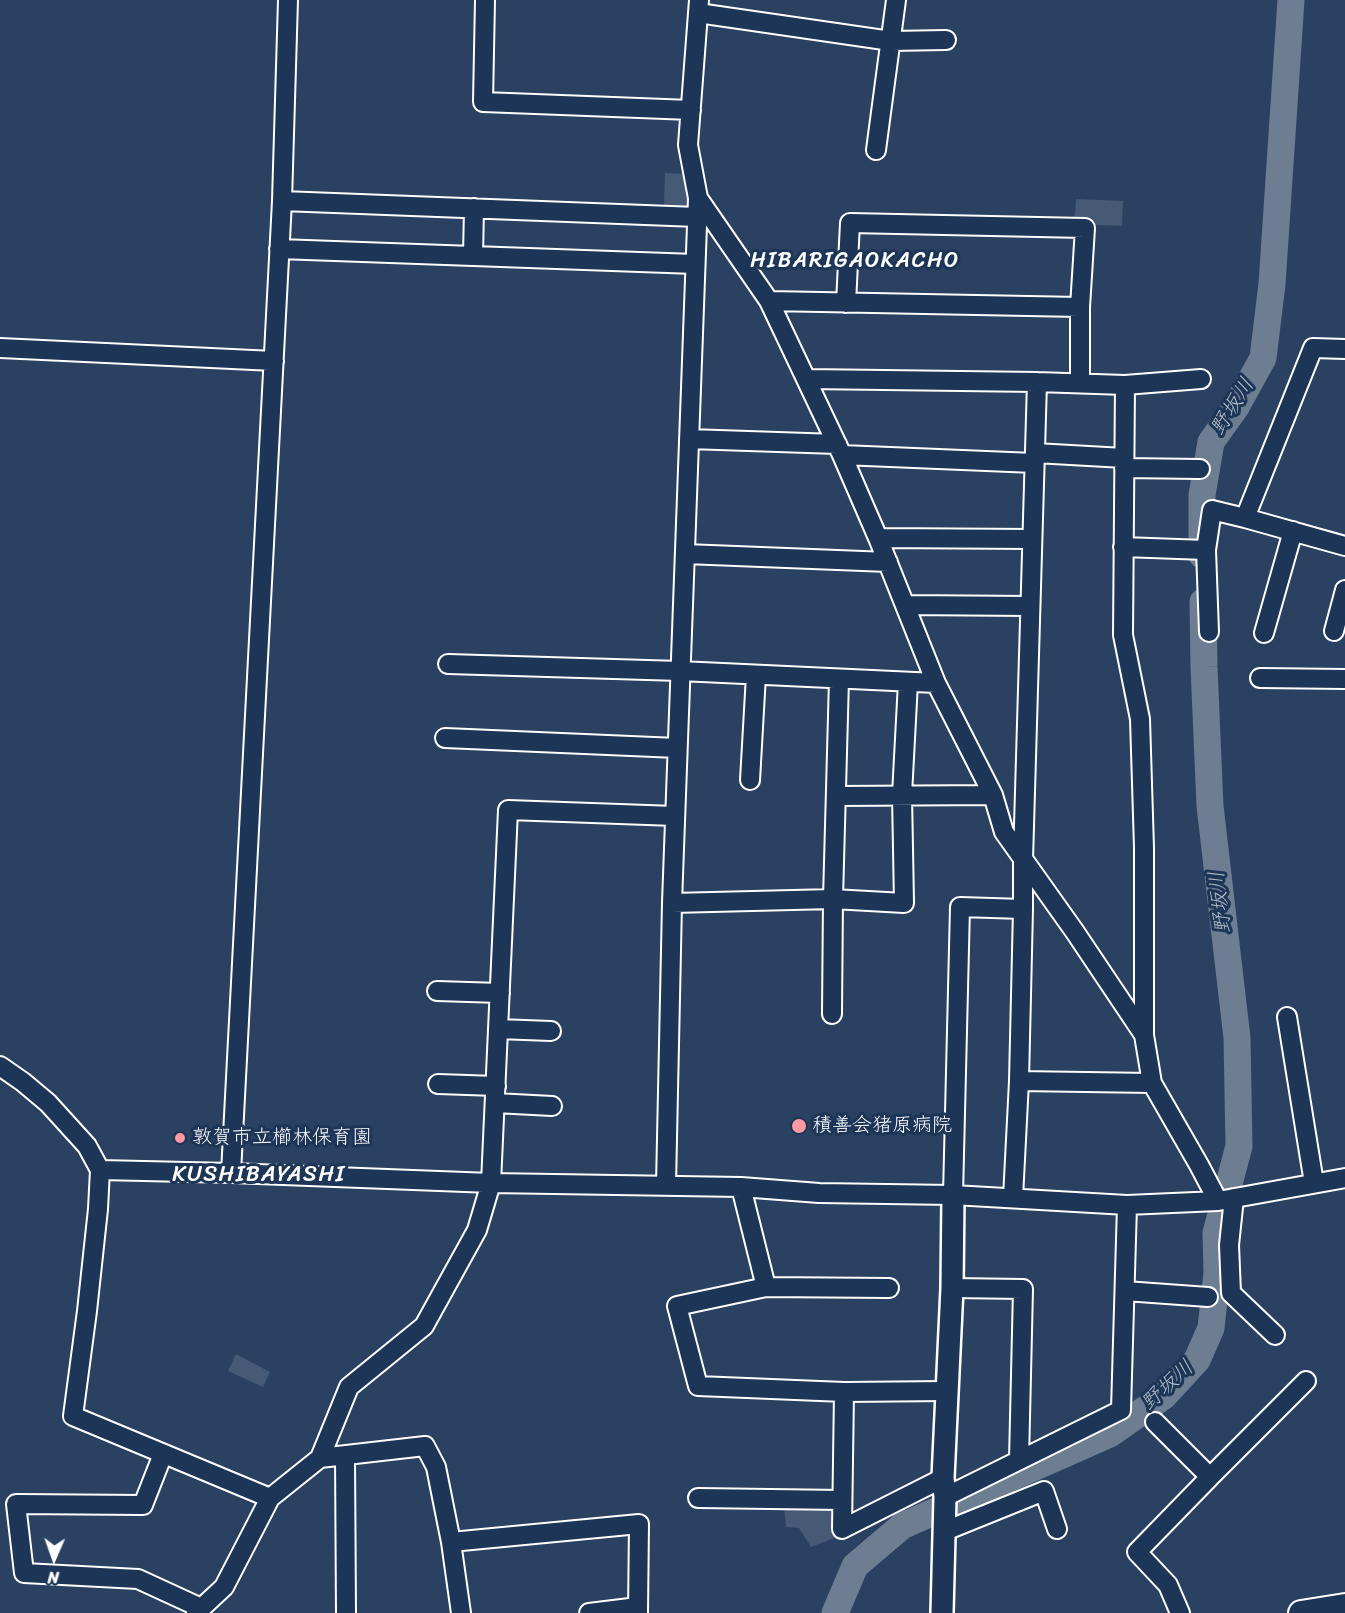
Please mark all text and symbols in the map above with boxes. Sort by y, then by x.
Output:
district label: HIBARIGAOKACHO [752,248,958,274]
water label: 野坂川 [1206,374,1260,440]
water label: 野坂川 [1205,869,1237,935]
place label: 積善会猪原病院 [812,1114,952,1138]
marker: 積善会猪原病院 [790,1117,808,1135]
place label: 敦賀市立櫛林保育園 [192,1126,372,1150]
marker: 敦賀市立櫛林保育園 [173,1131,187,1145]
district label: KUSHIBAYASHI [175,1162,343,1188]
water label: 野坂川 [1136,1355,1200,1417]
north arrow [24,1529,84,1589]
text: N [47,1563,59,1592]

